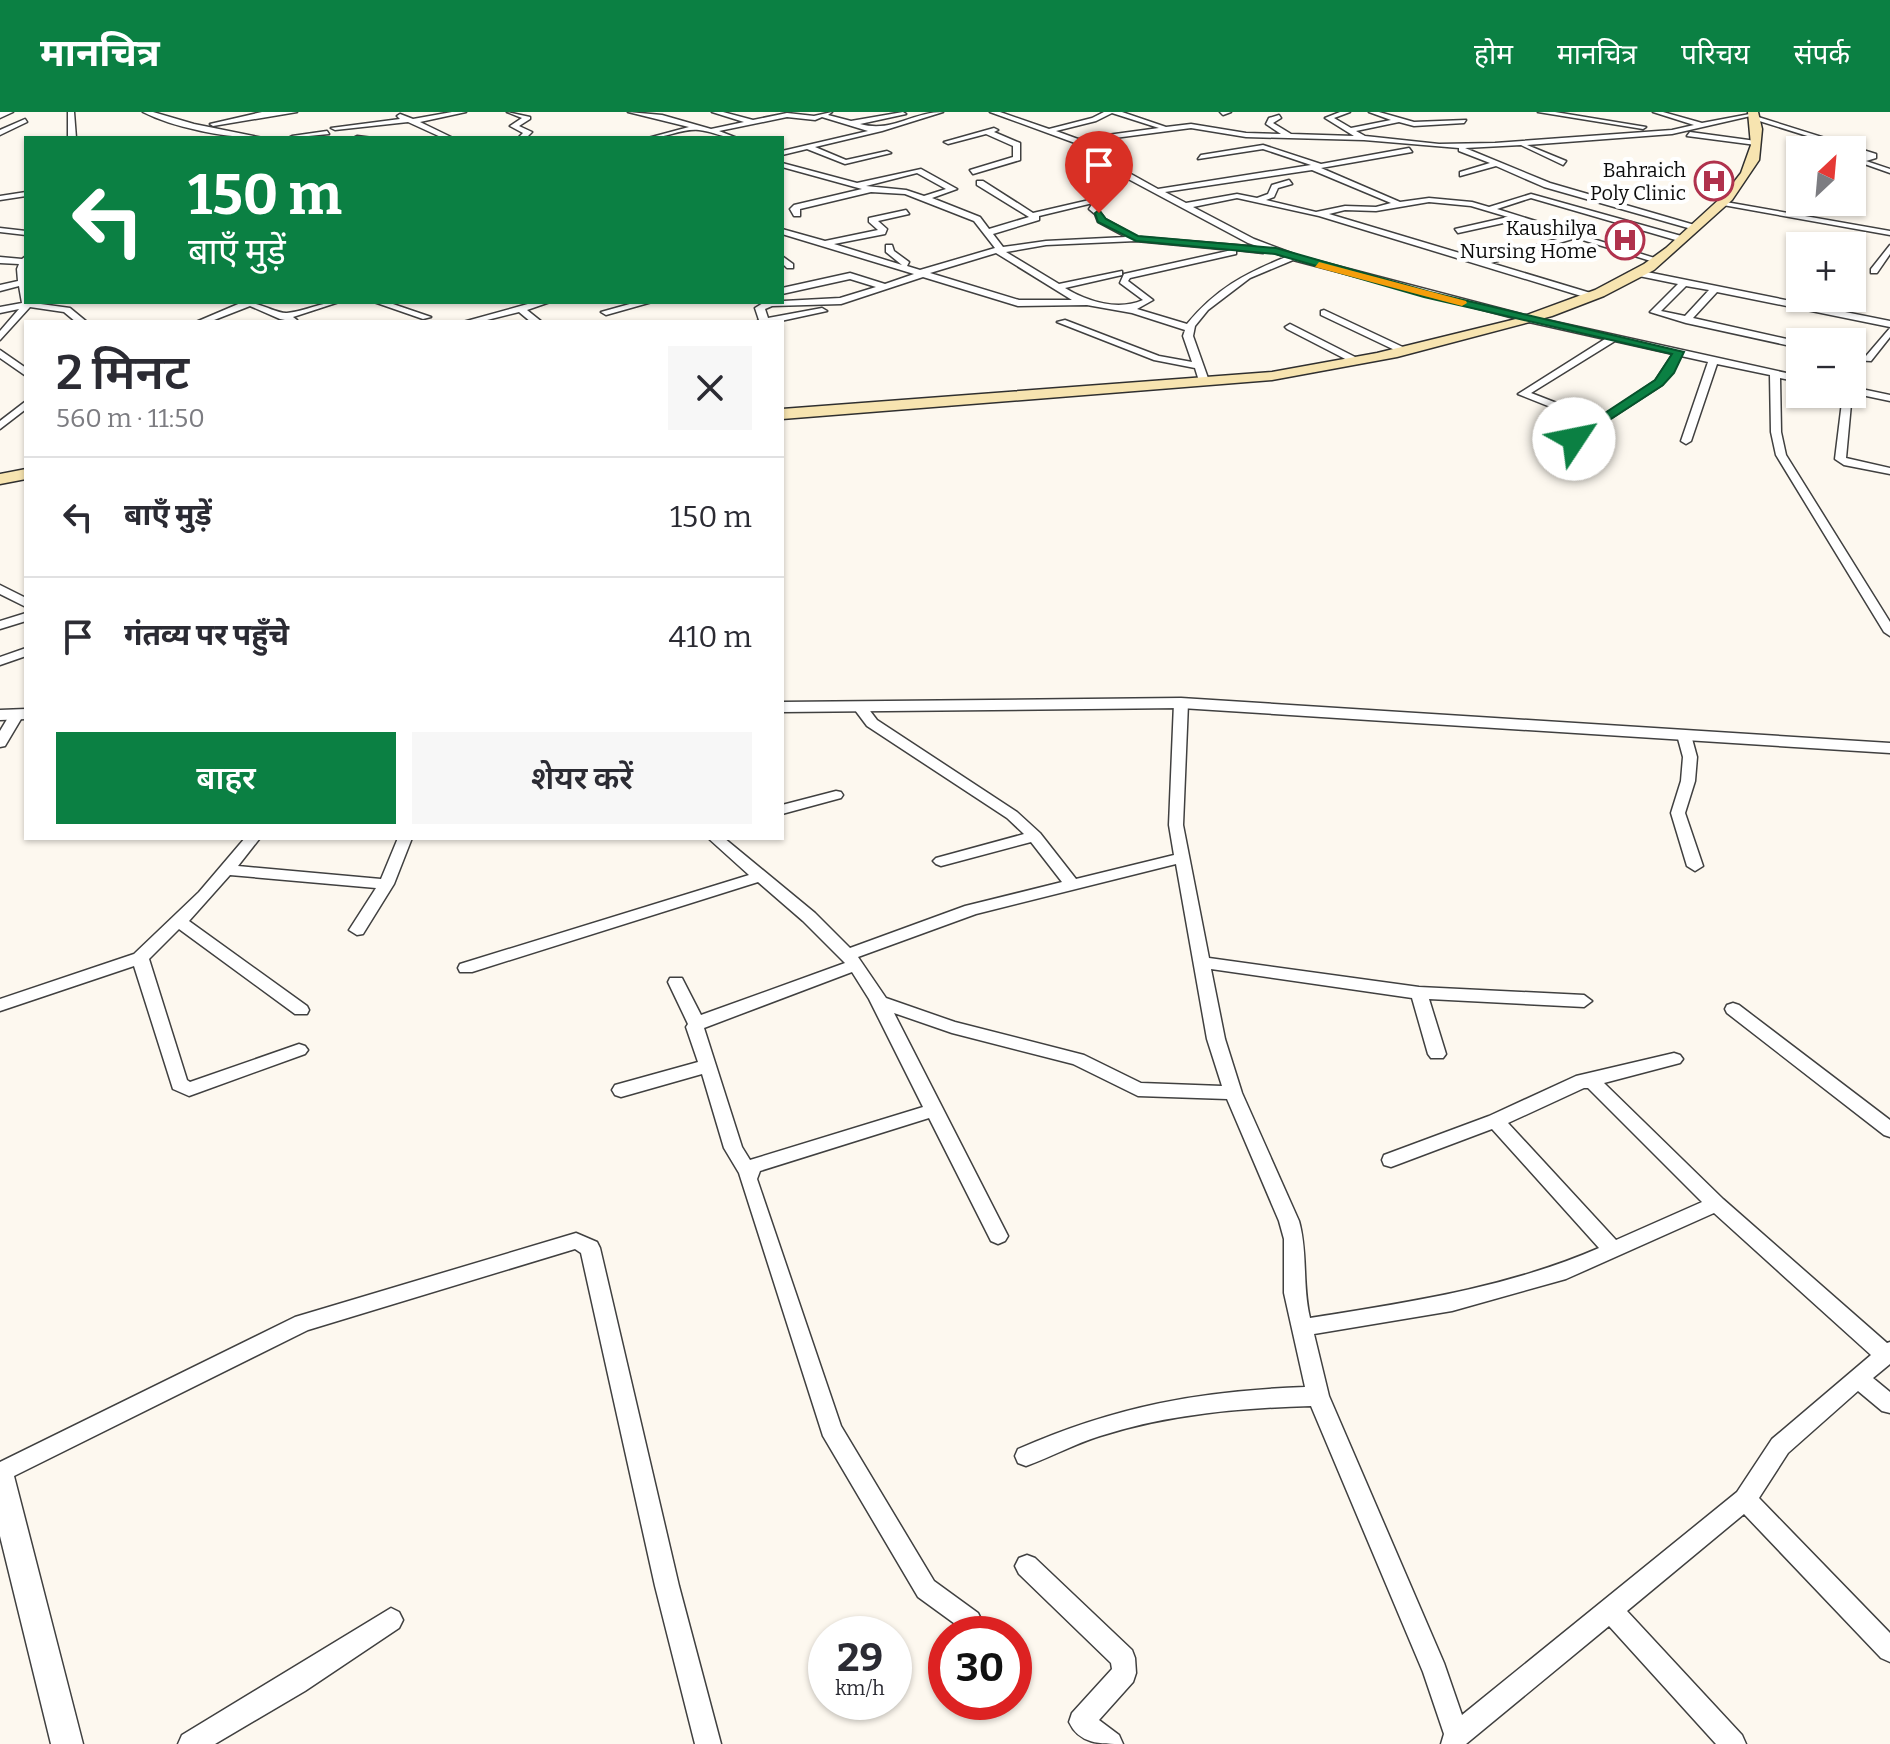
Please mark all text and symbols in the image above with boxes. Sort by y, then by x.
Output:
text: मानचित्र [40,30,160,76]
text: होम [1474,38,1513,71]
text: मानचित्र [1557,38,1637,71]
text: परिचय [1681,38,1750,71]
text: संपर्क [1794,38,1850,71]
pin [1065,131,1133,213]
north arrow [1786,136,1866,216]
map controls [1786,136,1866,408]
icon: arrive [1077,143,1121,187]
place label: Bahraich Poly Clinic [1590,158,1687,205]
hospital icon: Bahraich Poly Clinic [1693,160,1735,202]
text: 150 m [188,162,342,229]
icon: left [56,168,160,272]
place label: Kaushilya Nursing Home [1460,216,1597,263]
hospital icon: Kaushilya Nursing Home [1604,219,1646,261]
text: बाएँ मुड़ें [188,230,286,274]
button: + [1786,232,1866,312]
button: − [1786,328,1866,408]
text: 2 मिनट [56,344,189,402]
button: close [668,346,752,430]
position arrow [1532,397,1616,481]
text: 560 m · 11:50 [56,403,205,434]
icon: left [56,495,100,539]
text: बाएँ मुड़ें [124,497,212,533]
text: 150 m [670,499,752,535]
icon: arrive [56,615,100,659]
text: गंतव्य पर पहुँचे [124,617,289,653]
text: 410 m [668,619,752,655]
button: बाहर [56,732,396,824]
button: शेयर करें [412,732,752,824]
speed limit sign: 30 [928,1616,1032,1720]
text: 29 [837,1634,883,1682]
text: km/h [835,1676,885,1700]

